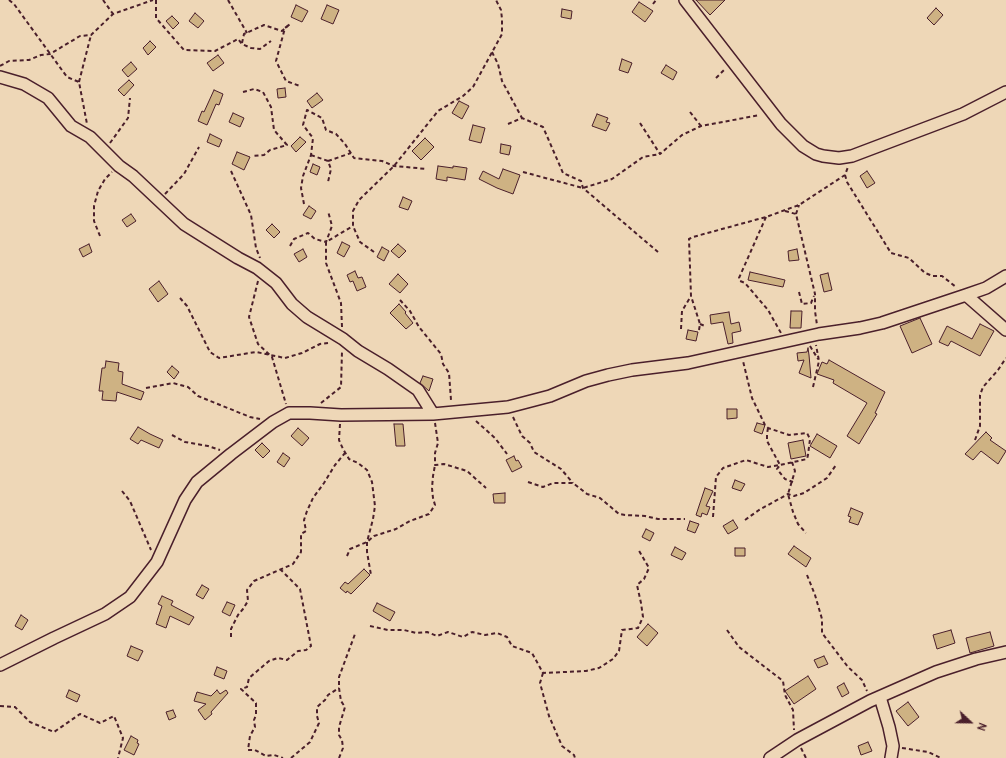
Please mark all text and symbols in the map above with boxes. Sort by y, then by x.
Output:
north arrow [950,702,990,742]
text: N [974,721,989,733]

